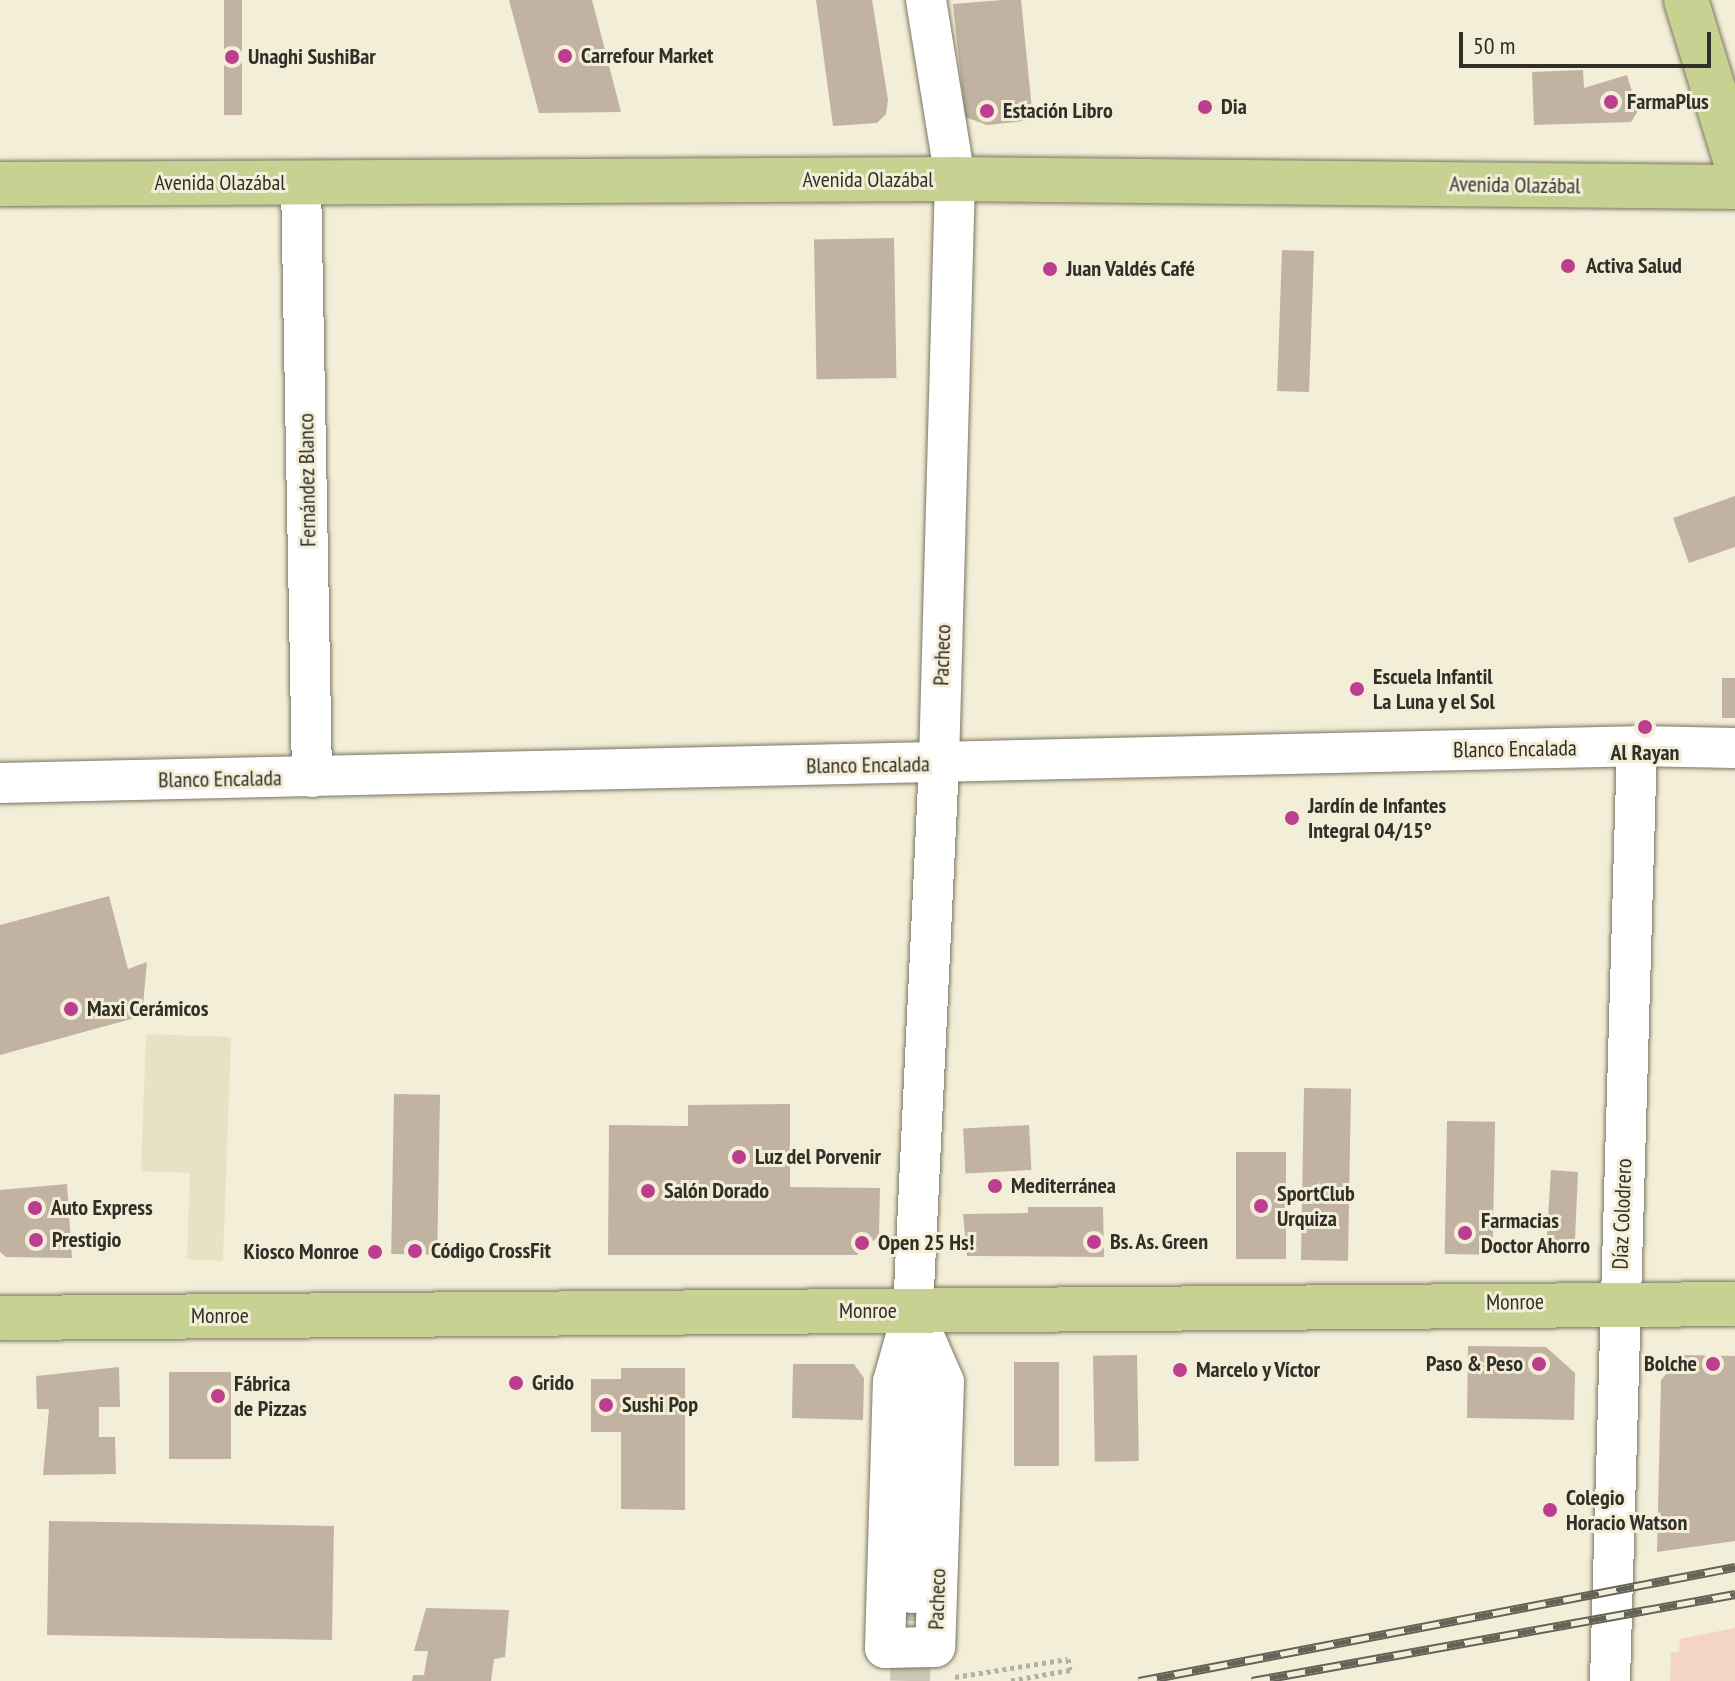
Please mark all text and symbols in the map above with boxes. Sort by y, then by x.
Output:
scale bar [1463,16,1715,66]
text: 50 m [1473,30,1515,61]
place label: Carrefour Market [581,43,714,69]
place label: Unaghi SushiBar [248,44,376,70]
marker: Carrefour Market [556,47,574,65]
marker: Unaghi SushiBar [223,48,241,66]
place label: FarmaPlus [1627,89,1709,115]
marker: FarmaPlus [1602,93,1620,111]
place label: Dia [1221,94,1247,120]
place label: Estación Libro [1003,98,1113,124]
marker: Dia [1196,98,1214,116]
marker: Estación Libro [978,102,996,120]
street label: Avenida Olazábal [803,167,933,193]
street label: Avenida Olazábal [155,170,285,196]
street label: Avenida Olazábal [1449,171,1581,199]
place label: Activa Salud [1586,253,1682,279]
marker: Activa Salud [1557,255,1579,277]
place label: Juan Valdés Café [1066,256,1196,282]
marker: Juan Valdés Café [1041,260,1059,278]
street label: Fernández Blanco [293,413,321,547]
street label: Pacheco [928,624,956,686]
place label: Escuela Infantil La Luna y el Sol [1373,663,1496,714]
marker: Escuela Infantil La Luna y el Sol [1348,680,1366,698]
marker: Al Rayan [1636,718,1654,736]
street label: Blanco Encalada [1453,735,1577,763]
place label: Al Rayan [1611,740,1679,766]
street label: Blanco Encalada [806,751,930,779]
street label: Blanco Encalada [158,765,282,793]
place label: Jardín de Infantes Integral 04/15° [1308,792,1446,844]
marker: Jardín de Infantes Integral 04/15° [1283,809,1301,827]
place label: Maxi Cerámicos [87,996,209,1022]
marker: Maxi Cerámicos [62,1000,80,1018]
place label: Luz del Porvenir [755,1144,881,1170]
marker: Luz del Porvenir [730,1148,748,1166]
street label: Díaz Colodrero [1607,1158,1637,1270]
place label: Mediterránea [1011,1173,1116,1199]
marker: Mediterránea [986,1177,1004,1195]
place label: Salón Dorado [664,1178,769,1204]
place label: SportClub Urquiza [1277,1180,1355,1232]
marker: Salón Dorado [639,1182,657,1200]
place label: Auto Express [51,1195,153,1221]
marker: SportClub Urquiza [1252,1197,1270,1215]
marker: Auto Express [26,1199,44,1217]
place label: Farmacias Doctor Ahorro [1481,1207,1591,1258]
marker: Farmacias Doctor Ahorro [1456,1224,1474,1242]
place label: Prestigio [52,1227,121,1253]
place label: Bs. As. Green [1110,1229,1212,1255]
place label: Open 25 Hs! [878,1230,974,1256]
marker: Prestigio [27,1231,45,1249]
marker: Bs. As. Green [1085,1233,1103,1251]
marker: Open 25 Hs! [853,1234,871,1252]
place label: Código CrossFit [431,1238,551,1264]
place label: Kiosco Monroe [244,1239,359,1265]
marker: Código CrossFit [406,1242,424,1260]
marker: Kiosco Monroe [366,1243,384,1261]
street label: Monroe [1486,1288,1544,1316]
street label: Monroe [839,1298,897,1324]
street label: Monroe [191,1303,249,1329]
place label: Paso & Peso [1426,1351,1523,1377]
place label: Bolche [1644,1351,1697,1377]
marker: Paso & Peso [1530,1355,1548,1373]
marker: Bolche [1704,1355,1722,1373]
place label: Marcelo y Víctor [1196,1357,1322,1383]
marker: Marcelo y Víctor [1171,1361,1189,1379]
place label: Fábrica de Pizzas [234,1370,307,1422]
place label: Grido [532,1370,574,1396]
marker: Grido [507,1374,525,1392]
marker: Fábrica de Pizzas [209,1387,227,1405]
place label: Sushi Pop [622,1392,698,1418]
marker: Sushi Pop [597,1396,615,1414]
place label: Colegio Horacio Watson [1566,1484,1688,1536]
marker: Colegio Horacio Watson [1541,1501,1559,1519]
street label: Pacheco [923,1568,951,1630]

